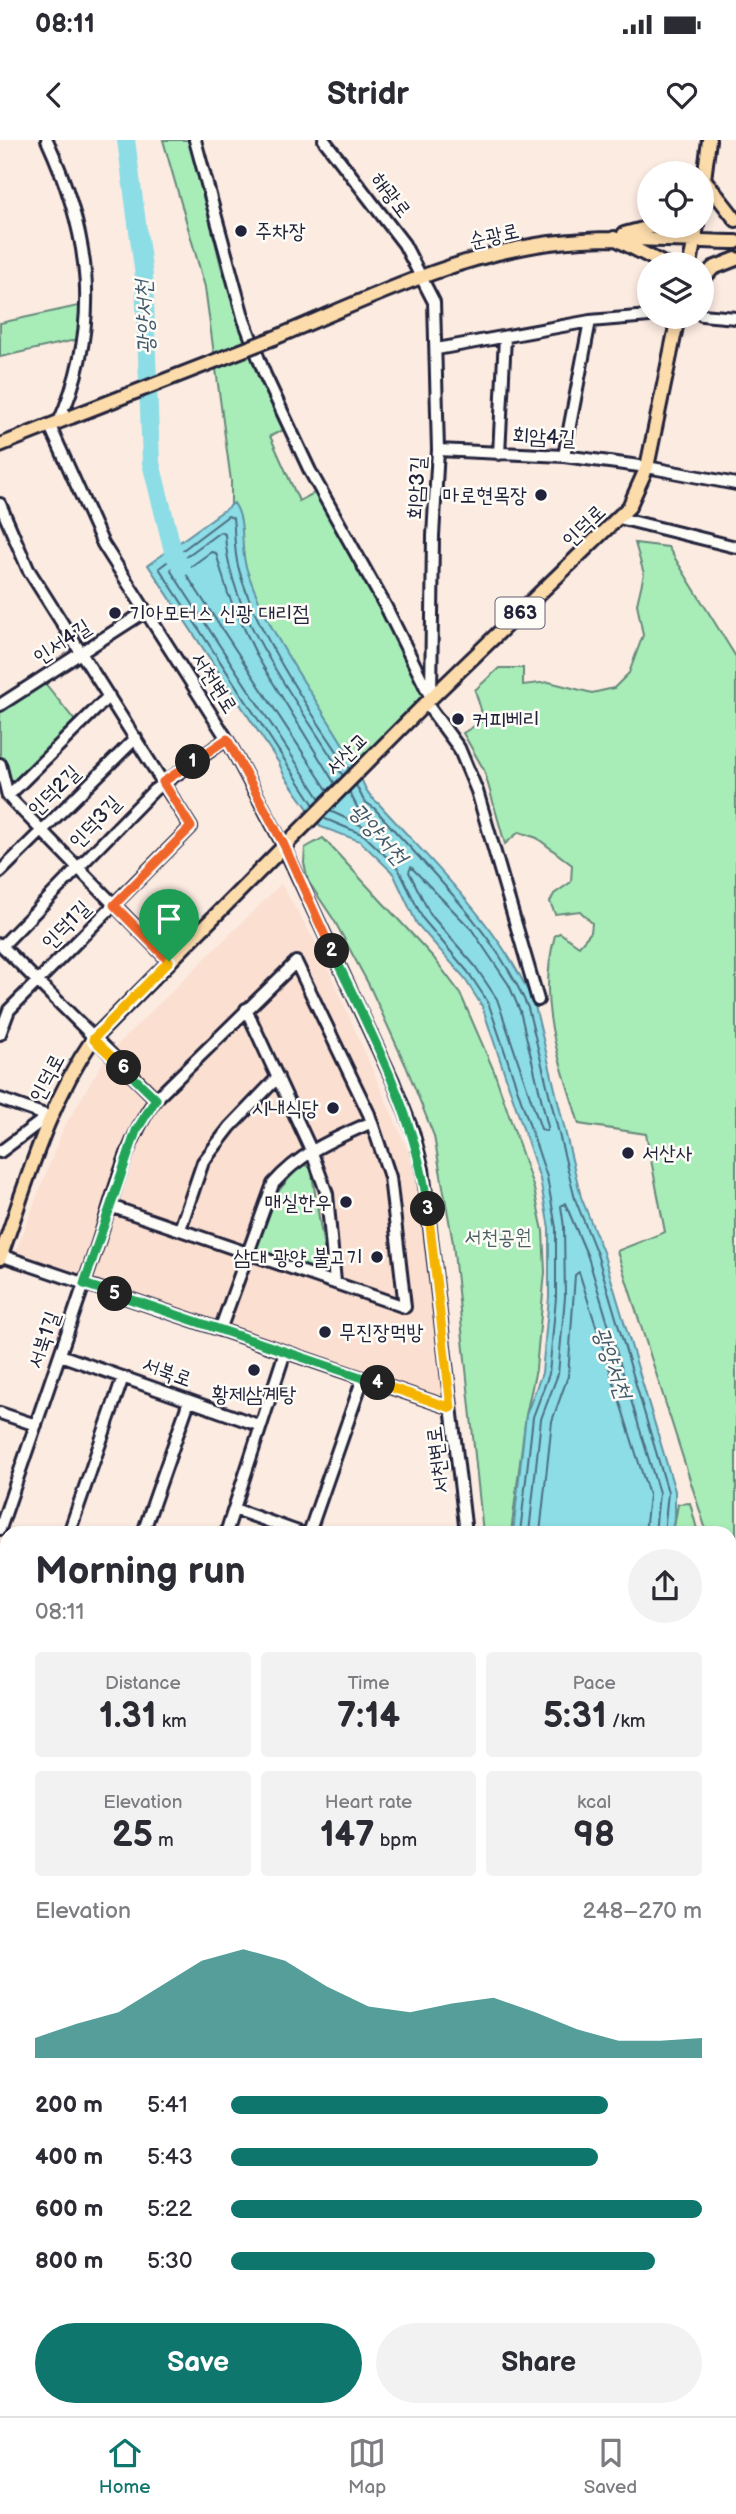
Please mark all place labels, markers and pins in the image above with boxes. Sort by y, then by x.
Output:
place label: 주차장 [255,219,306,244]
marker: 주차장 [233,223,249,239]
place label: 마로현목장 [443,483,527,508]
marker: 마로현목장 [533,487,549,503]
place label: 기아모터스 신광 대리점 [129,601,309,626]
marker: 기아모터스 신광 대리점 [107,605,123,621]
place label: 커피베리 [472,707,540,732]
marker: 커피베리 [450,711,466,727]
pin: 1 [176,744,210,780]
pin [139,889,199,961]
pin: 2 [314,934,350,968]
pin: 6 [106,1051,142,1086]
place label: 시내식당 [251,1096,319,1121]
marker: 시내식당 [325,1100,341,1116]
place label: 서산사 [642,1141,693,1166]
marker: 서산사 [620,1145,636,1161]
place label: 매실한우 [264,1190,332,1215]
pin: 3 [410,1192,446,1226]
marker: 매실한우 [338,1194,354,1210]
place label: 삼대 광양 불고기 [233,1245,363,1270]
marker: 삼대 광양 불고기 [369,1249,385,1265]
pin: 5 [97,1276,132,1312]
place label: 무진장먹방 [339,1320,424,1345]
marker: 무진장먹방 [317,1324,333,1340]
marker: 황제삼계탕 [246,1362,262,1378]
pin: 4 [360,1366,396,1400]
place label: 황제삼계탕 [212,1382,296,1407]

